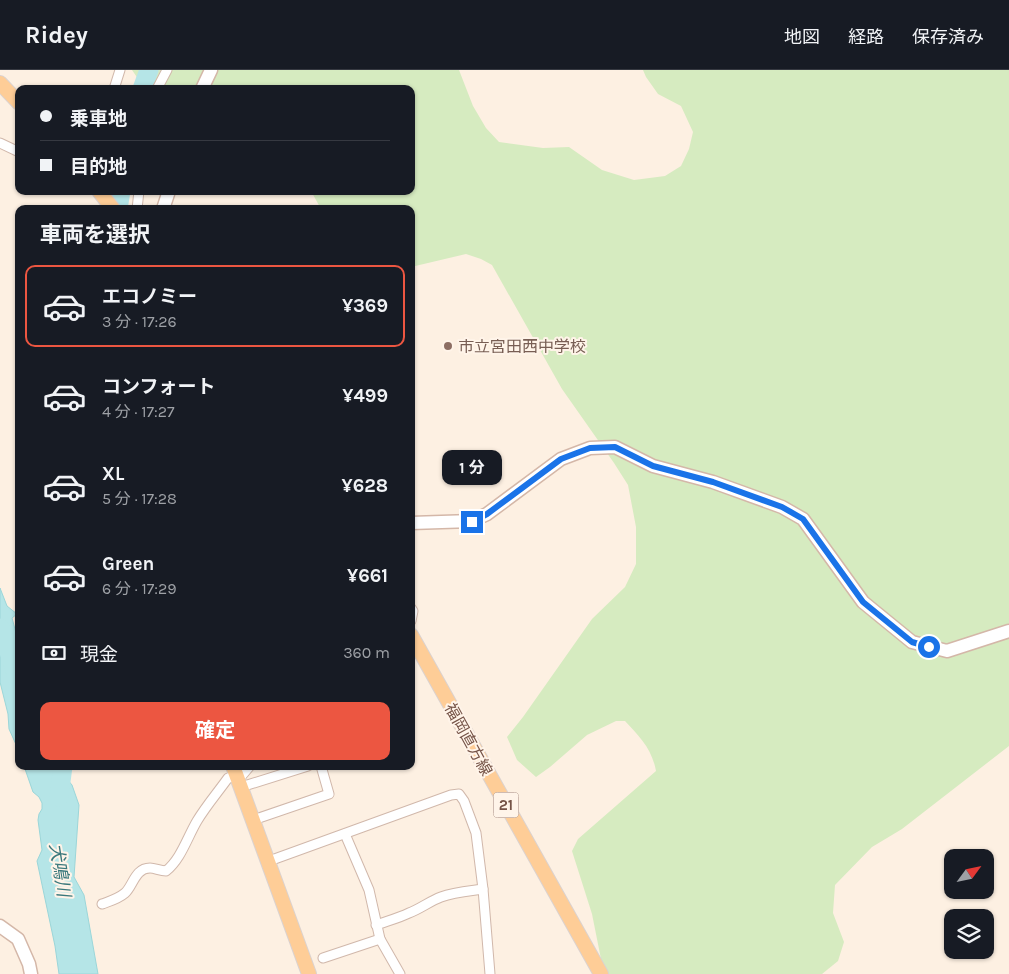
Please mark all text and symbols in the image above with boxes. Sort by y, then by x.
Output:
text: Ridey [25,21,88,49]
text: 地図 [784,26,820,48]
text: 経路 [848,26,884,48]
text: 保存済み [912,26,984,48]
text: 乗車地 [70,108,127,130]
text: 目的地 [70,156,127,178]
text: 車両を選択 [40,222,150,248]
icon: car [42,284,87,329]
text: エコノミー [102,286,197,308]
text: ¥369 [342,295,388,317]
text: 3 分 · 17:26 [102,312,177,331]
place label: 市立宮田西中学校 [458,337,586,356]
marker: 市立宮田西中学校 [442,340,454,352]
icon: car [42,374,87,419]
text: コンフォート [102,376,215,398]
text: ¥499 [342,385,388,407]
text: 4 分 · 17:27 [102,402,174,421]
callout: 1 分 [442,450,502,484]
text: 1 分 [459,458,485,477]
text: XL [102,463,124,485]
icon: car [42,464,87,509]
text: ¥628 [342,475,388,497]
text: 5 分 · 17:28 [102,489,177,508]
route end [461,511,483,533]
text: Green [102,553,154,575]
icon: car [42,554,87,599]
text: ¥661 [347,565,388,587]
text: 6 分 · 17:29 [102,579,176,598]
route start [918,636,940,658]
icon: cash [40,639,68,667]
text: 360 m [343,643,390,662]
text: 現金 [80,644,118,666]
street label: 福岡直方線 [441,700,496,779]
button: 確定 [40,702,390,760]
road number: 21 [494,792,518,818]
water label: 犬鳴川 [45,842,75,900]
north arrow [944,849,994,899]
map controls [944,849,994,959]
button: layers [944,909,994,959]

